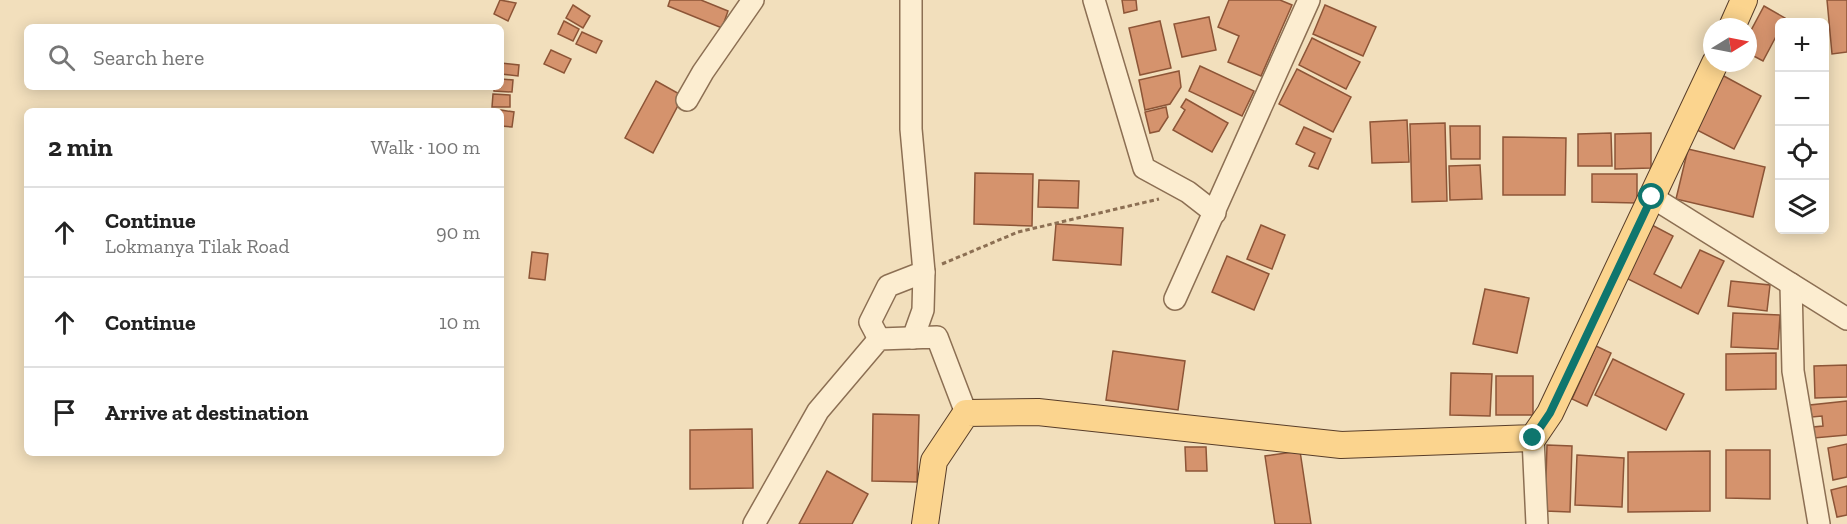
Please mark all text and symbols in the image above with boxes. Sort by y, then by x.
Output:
north arrow [1703,18,1757,72]
map controls [1775,18,1829,234]
button: + [1775,18,1829,72]
search box [24,24,504,90]
icon: search [45,41,78,74]
text: Search here [93,44,204,71]
button: − [1775,72,1829,126]
button: locate [1775,126,1829,180]
text: 2 min [48,131,113,163]
text: Walk · 100 m [371,135,480,159]
button: layers [1775,180,1829,234]
route start [1638,183,1664,209]
text: Continue [105,207,196,234]
icon: ahead [48,216,81,249]
text: 90 m [436,220,480,244]
text: Lokmanya Tilak Road [105,234,289,258]
icon: ahead [48,306,81,339]
text: Continue [105,309,196,336]
text: 10 m [439,310,480,334]
icon: arrive [48,396,81,429]
text: Arrive at destination [105,399,308,426]
route end [1519,424,1545,450]

